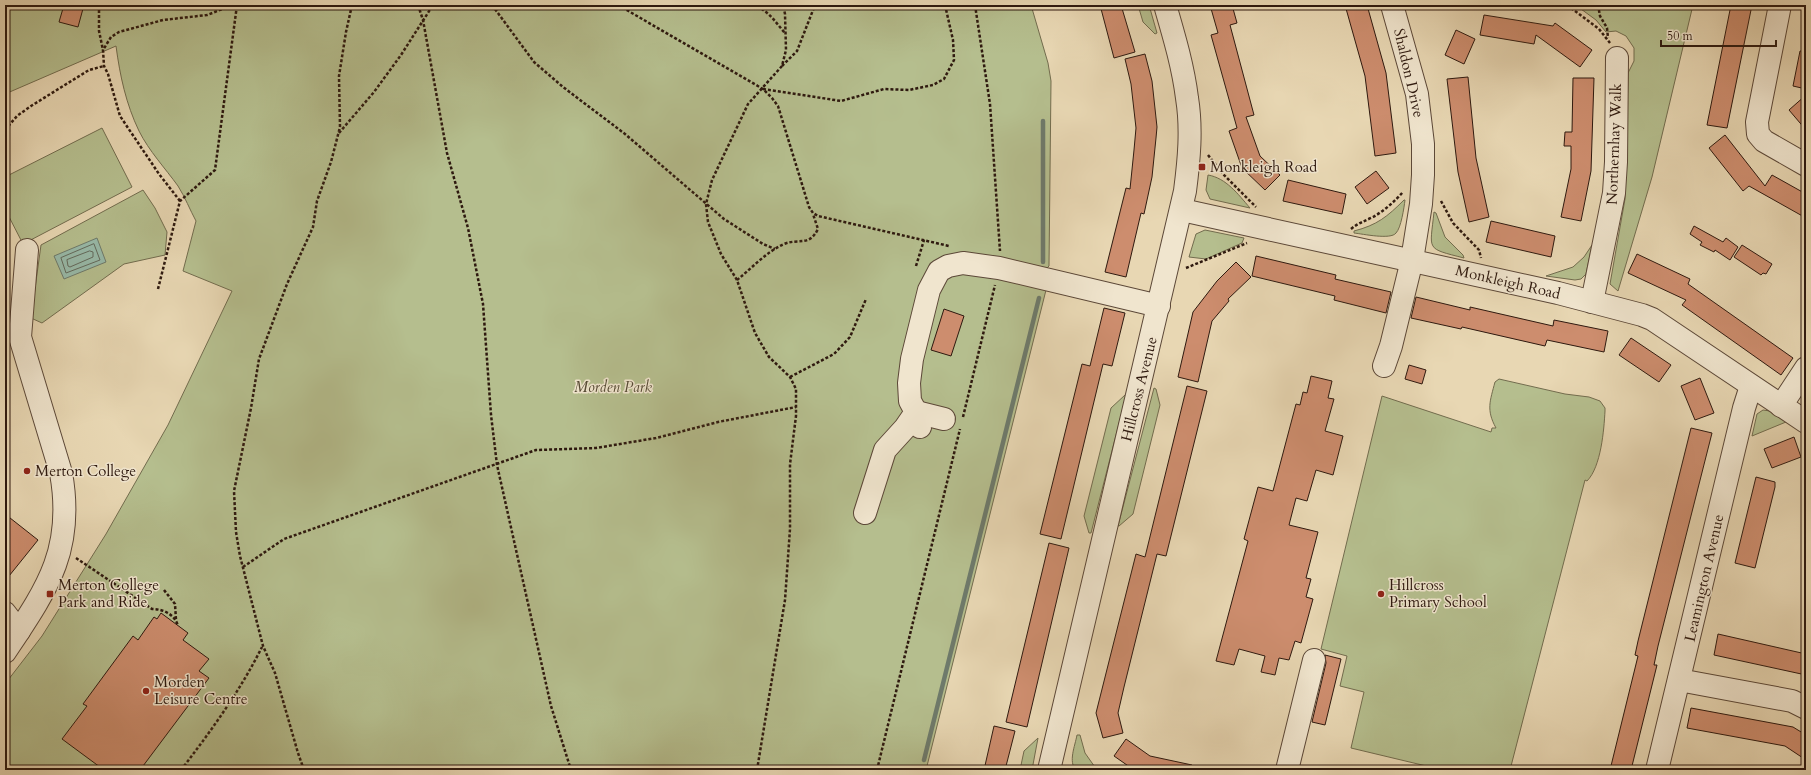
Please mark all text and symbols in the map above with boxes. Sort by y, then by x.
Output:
scale bar [1661,22,1776,48]
street label: Shaldon Drive [1389,26,1429,120]
text: 50 m [1667,28,1694,44]
street label: Northernhay Walk [1602,83,1626,205]
place label: Monkleigh Road [1210,157,1317,177]
marker: Monkleigh Road [1197,162,1207,172]
street label: Monkleigh Road [1453,260,1563,304]
street label: Hillcross Avenue [1116,334,1162,444]
park label: Morden Park [574,377,653,397]
place label: Merton College [35,461,136,481]
marker: Merton College [22,466,32,476]
street label: Leamington Avenue [1680,512,1728,644]
place label: Merton College Park and Ride [58,575,159,612]
place label: Hillcross Primary School [1389,575,1487,612]
marker: Merton College Park and Ride [45,589,55,599]
marker: Hillcross Primary School [1376,589,1386,599]
place label: Morden Leisure Centre [154,672,248,709]
marker: Morden Leisure Centre [141,686,151,696]

